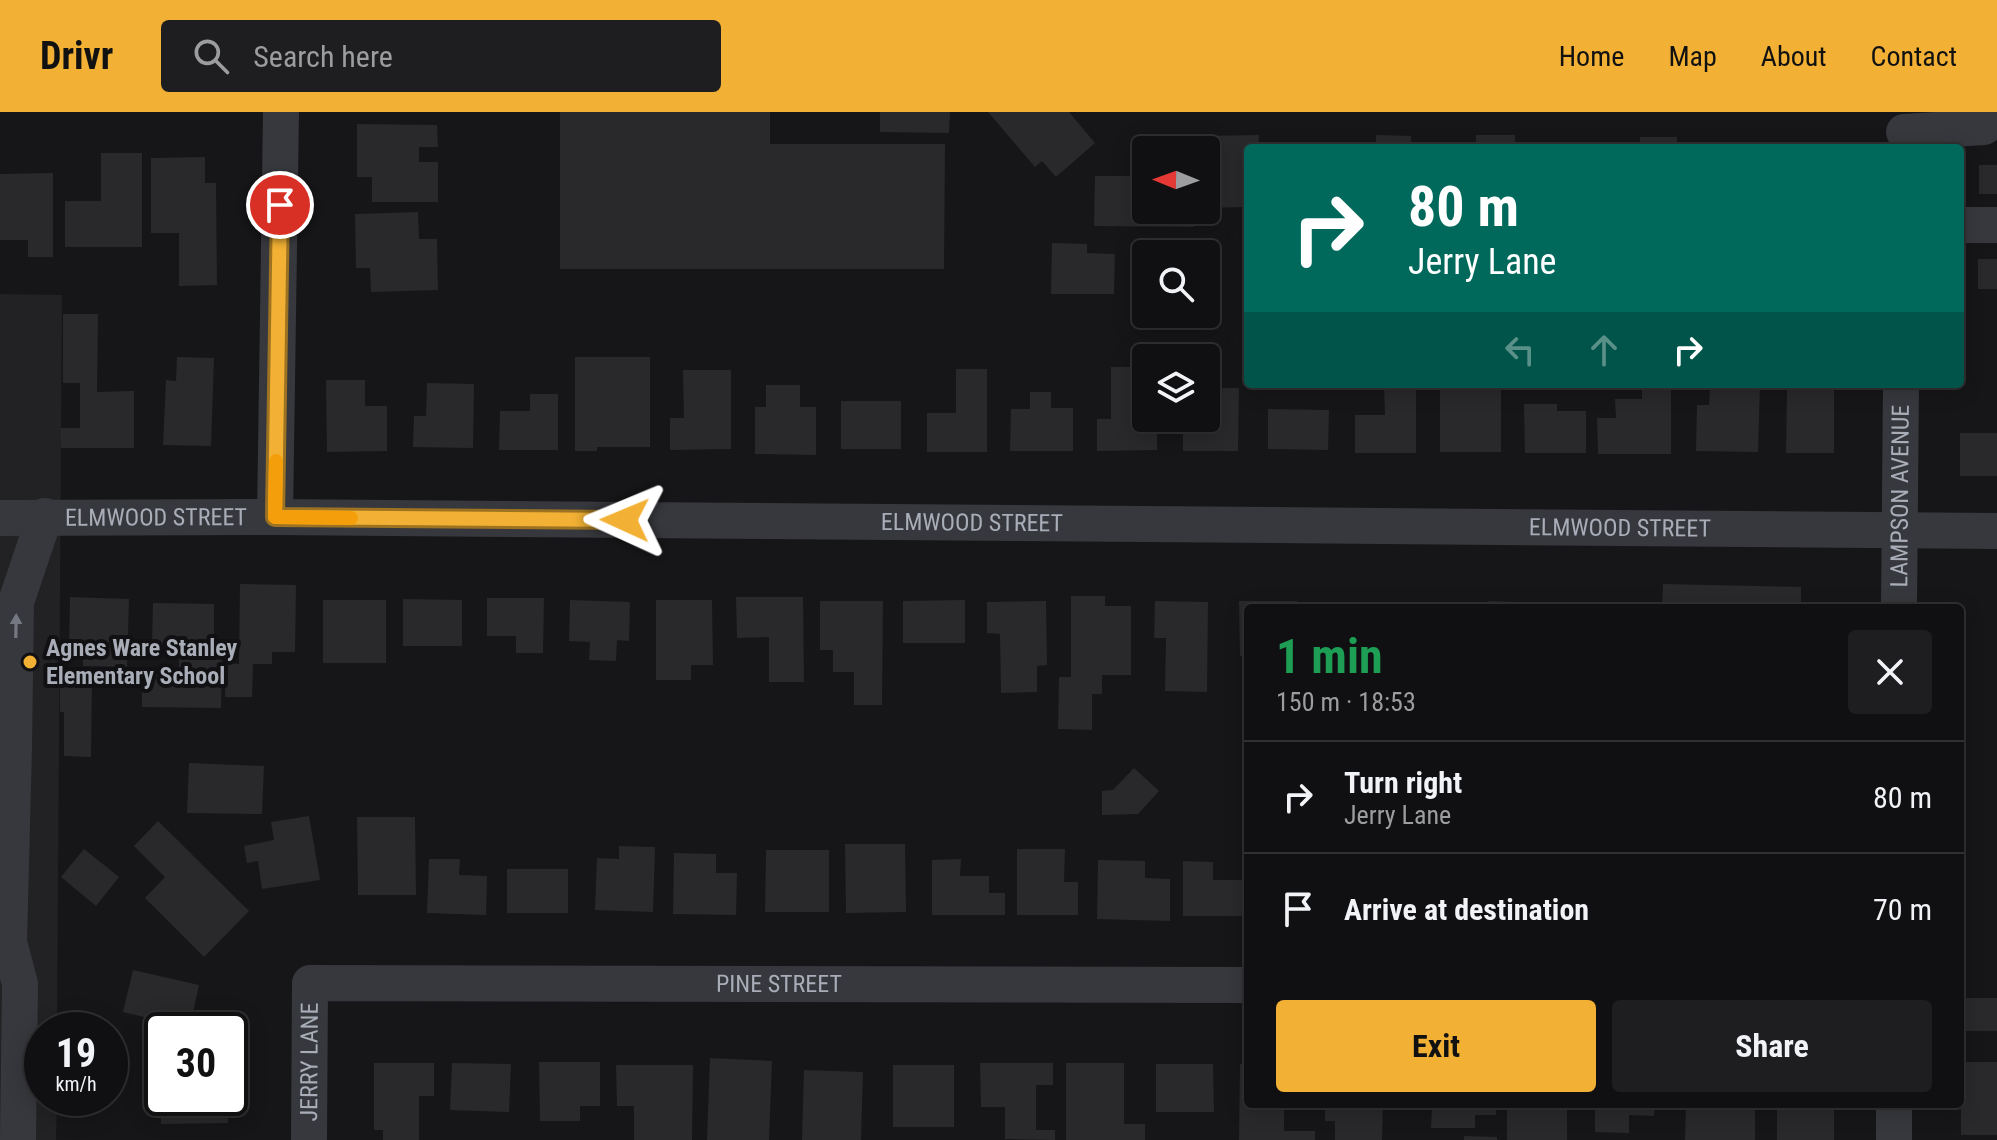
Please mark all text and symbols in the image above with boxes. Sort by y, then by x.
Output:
search box [161,20,721,92]
text: Drivr [40,34,113,78]
icon: search [189,34,233,78]
text: Search here [253,39,393,74]
text: Home [1559,40,1624,73]
text: Map [1668,40,1717,73]
text: About [1761,40,1827,73]
text: Contact [1871,40,1957,73]
north arrow [1132,136,1220,224]
map controls [1132,136,1220,432]
pin [246,171,314,239]
text: 80 m [1408,174,1519,240]
icon: right [1276,176,1380,280]
icon: arrive [258,183,302,227]
button: search [1132,240,1220,328]
text: Jerry Lane [1408,241,1556,283]
icon: left [1498,328,1542,372]
icon: ahead [1582,328,1626,372]
icon: right [1666,328,1710,372]
button: layers [1132,344,1220,432]
street label: LAMPSON AVENUE [1885,404,1915,587]
position arrow [583,478,667,562]
street label: ELMWOOD STREET [65,503,247,532]
street label: ELMWOOD STREET [881,508,1063,537]
street label: ELMWOOD STREET [1529,513,1711,543]
one-way arrow [10,613,22,638]
text: 1 min [1276,628,1383,685]
button: close [1848,630,1932,714]
place label: Agnes Ware Stanley Elementary School [46,634,238,690]
marker: Agnes Ware Stanley Elementary School [21,653,39,671]
text: 150 m · 18:53 [1276,687,1416,717]
text: Turn right [1344,765,1462,800]
icon: right [1276,775,1320,819]
text: 80 m [1873,780,1932,815]
text: Jerry Lane [1344,800,1451,830]
icon: arrive [1276,887,1320,931]
text: Arrive at destination [1344,892,1589,927]
text: 70 m [1873,892,1932,927]
street label: PINE STREET [716,970,842,998]
button: Exit [1276,1000,1596,1092]
button: Share [1612,1000,1932,1092]
street label: JERRY LANE [295,1002,324,1122]
speed limit sign: 30 [144,1012,248,1116]
text: 19 [56,1030,96,1077]
text: km/h [55,1072,97,1096]

